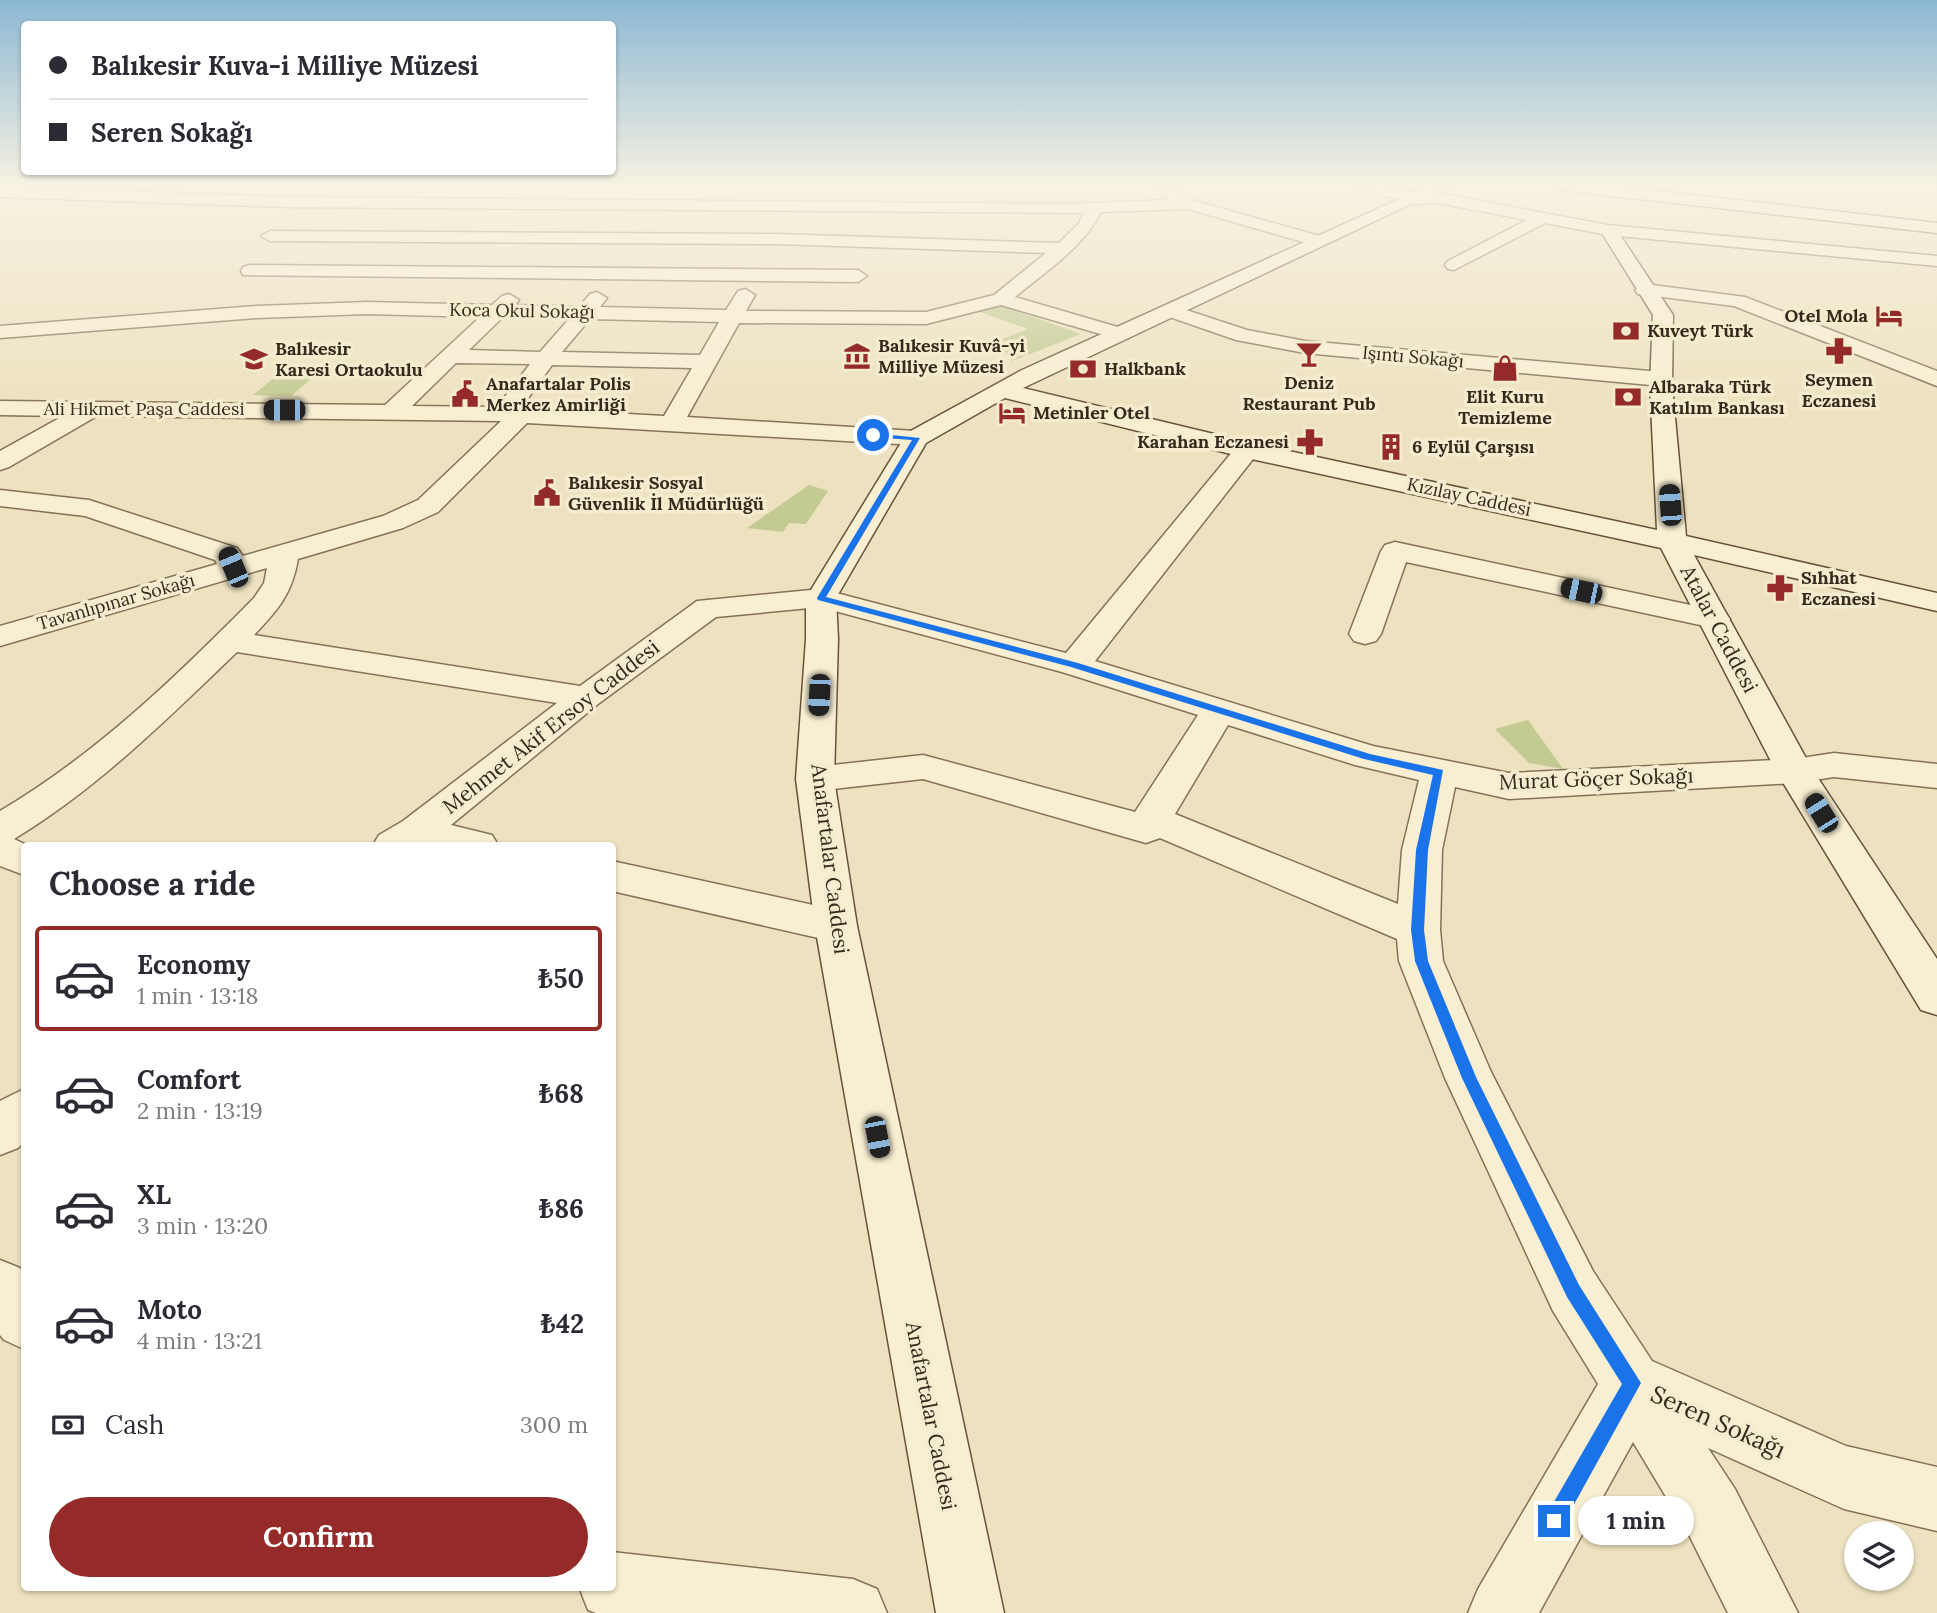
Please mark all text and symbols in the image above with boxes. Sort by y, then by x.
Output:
text: Balıkesir Kuva-i Milliye Müzesi [91,49,479,82]
text: Seren Sokağı [91,116,253,149]
street label: Koca Okul Sokağı [449,298,595,323]
hotel icon: Otel Mola [1874,301,1904,331]
place label: Otel Mola [1784,304,1869,327]
bank icon: Kuveyt Türk [1611,316,1641,346]
place label: Kuveyt Türk [1647,319,1754,342]
place label: Balıkesir Kuvâ-yi Milliye Müzesi [878,334,1025,378]
pharmacy icon: Seymen Eczanesi [1824,336,1854,366]
place label: Balıkesir Karesi Ortaokulu [275,337,423,381]
bar icon: Deniz Restaurant Pub [1294,339,1324,369]
museum icon: Balıkesir Kuvâ-yi Milliye Müzesi [842,341,872,371]
street label: Işıntı Sokağı [1361,341,1465,372]
school or university icon: Balıkesir Karesi Ortaokulu [239,344,269,374]
shop icon: Elit Kuru Temizleme [1490,353,1520,383]
bank icon: Halkbank [1068,354,1098,384]
place label: Halkbank [1104,357,1186,380]
place label: Seymen Eczanesi [1802,368,1877,412]
place label: Deniz Restaurant Pub [1243,371,1375,415]
place label: Anafartalar Polis Merkez Amirliği [486,372,631,416]
place label: Albaraka Türk Katılım Bankası [1649,375,1785,419]
public building icon: Anafartalar Polis Merkez Amirliği [450,379,480,409]
bank icon: Albaraka Türk Katılım Bankası [1613,382,1643,412]
place label: Elit Kuru Temizleme [1458,385,1552,429]
street label: Ali Hikmet Paşa Caddesi [43,397,245,420]
hotel icon: Metinler Otel [997,398,1027,428]
car [264,400,306,421]
place label: Metinler Otel [1033,401,1150,424]
route start [857,419,889,451]
pharmacy icon: Karahan Eczanesi [1295,427,1325,457]
place label: Karahan Eczanesi [1137,430,1289,453]
building icon: 6 Eylül Çarşısı [1376,432,1406,462]
place label: 6 Eylül Çarşısı [1412,435,1535,458]
place label: Balıkesir Sosyal Güvenlik İl Müdürlüğü [568,471,764,515]
street label: Kızılay Caddesi [1405,472,1533,521]
public building icon: Balıkesir Sosyal Güvenlik İl Müdürlüğü [532,478,562,508]
car [1659,483,1682,527]
car [216,544,251,590]
street label: Atalar Caddesi [1674,559,1764,697]
place label: Sıhhat Eczanesi [1801,566,1876,610]
street label: Tavanlıpınar Sokağı [34,568,197,635]
pharmacy icon: Sıhhat Eczanesi [1765,573,1795,603]
car [1559,576,1604,606]
street label: Mehmet Akif Ersoy Caddesi [437,633,665,820]
car [808,673,831,717]
street label: Anafartalar Caddesi [805,761,856,956]
street label: Murat Göçer Sokağı [1498,762,1694,795]
car [1801,790,1842,836]
text: Choose a ride [49,863,256,904]
icon: car [53,947,116,1010]
text: Economy [137,948,250,981]
text: ₺50 [538,962,584,995]
text: 1 min · 13:18 [137,981,259,1010]
icon: car [53,1062,116,1125]
text: Comfort [137,1063,241,1096]
text: ₺68 [539,1077,584,1110]
text: 2 min · 13:19 [137,1096,263,1125]
car [863,1114,892,1160]
icon: car [53,1177,116,1240]
text: XL [137,1178,171,1211]
text: ₺86 [539,1192,584,1225]
text: 3 min · 13:20 [137,1211,268,1240]
icon: car [53,1292,116,1355]
text: Moto [137,1293,202,1326]
text: ₺42 [541,1307,584,1340]
street label: Anafartalar Caddesi [900,1318,963,1513]
text: 4 min · 13:21 [137,1326,262,1355]
street label: Seren Sokağı [1646,1378,1790,1465]
icon: cash [49,1406,87,1444]
text: Cash [105,1408,164,1441]
text: 300 m [520,1410,588,1439]
callout: 1 min [1578,1496,1694,1546]
button: Confirm [49,1497,588,1577]
route end [1538,1505,1570,1537]
text: 1 min [1607,1506,1665,1535]
map controls [1844,1521,1914,1591]
button: layers [1844,1521,1914,1591]

